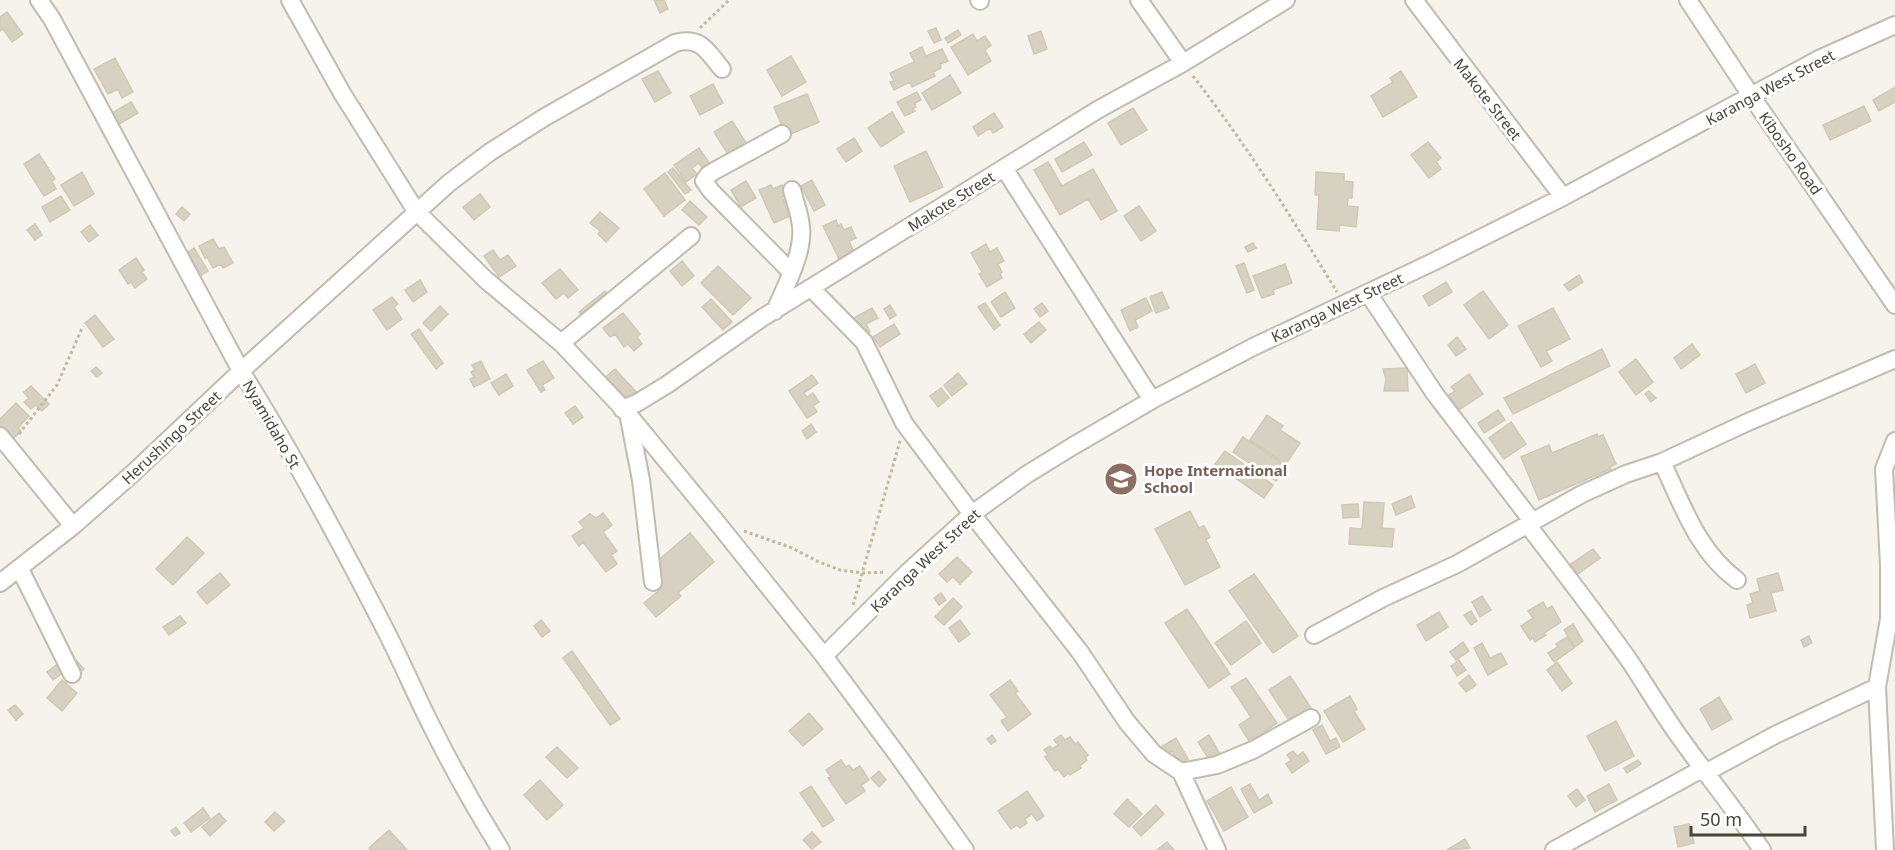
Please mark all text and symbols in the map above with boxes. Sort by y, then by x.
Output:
street label: Karanga West Street [1702,44,1838,129]
street label: Makote Street [1450,54,1527,145]
street label: Kibosho Road [1755,108,1827,198]
street label: Makote Street [904,166,999,236]
street label: Karanga West Street [1268,267,1407,346]
street label: Nyamidaho St [239,376,306,472]
street label: Herushingo Street [117,385,225,488]
place label: Hope International School [1144,460,1287,497]
school or university icon: Hope International School [1103,461,1139,497]
street label: Karanga West Street [866,503,985,616]
scale bar [1691,799,1805,837]
text: 50 m [1700,807,1742,831]

